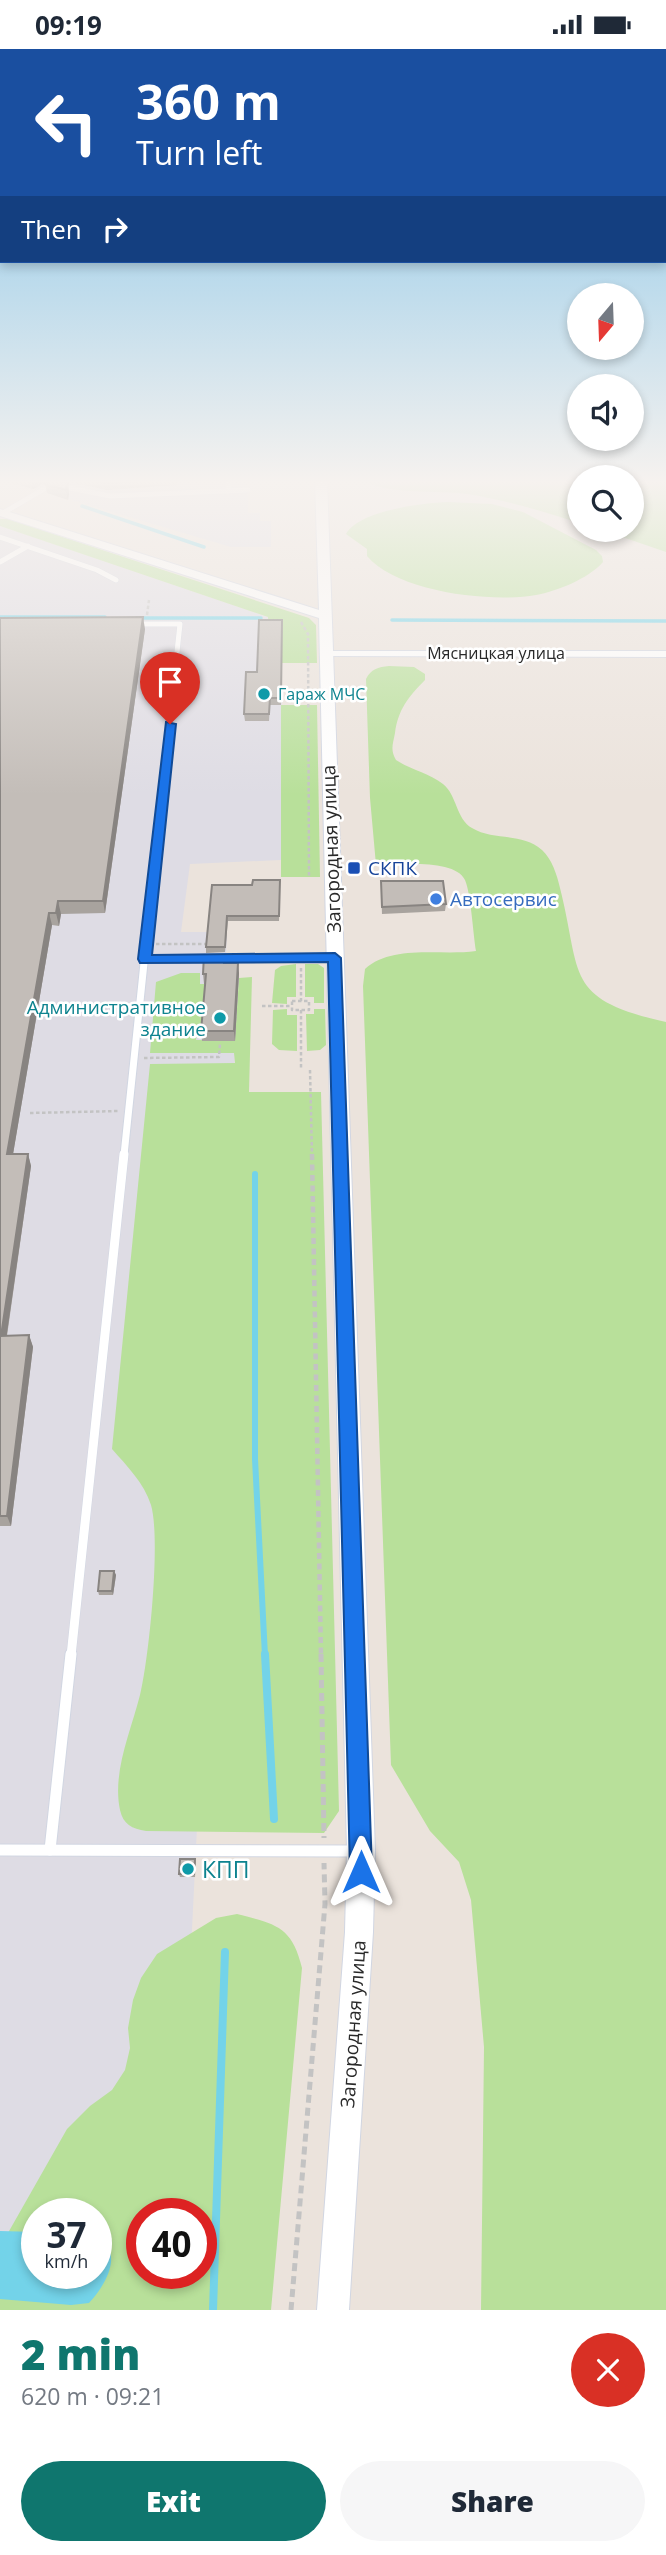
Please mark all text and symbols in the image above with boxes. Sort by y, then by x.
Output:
text: 09:19 [35,7,102,43]
text: 360 m [136,68,281,134]
icon: left [21,77,112,168]
text: Turn left [136,131,262,174]
icon: right [96,210,134,248]
text: Then [21,211,82,247]
north arrow [567,283,644,361]
map controls [567,283,644,542]
button: sound [567,374,644,451]
button: search [567,465,644,542]
street label: Мясницкая улица [427,642,565,664]
pin [140,652,200,724]
icon: arrive [151,663,189,701]
place label: Гараж МЧС [278,683,365,705]
marker: Гараж МЧС [256,686,272,702]
street label: Загородная улица [315,764,347,934]
place label: СКПК [368,855,417,881]
marker: СКПК [346,860,362,876]
place label: Автосервис [450,886,557,912]
marker: Автосервис [428,891,444,907]
place label: Административное здание [27,994,206,1042]
marker: Административное здание [212,1010,228,1026]
position arrow [324,1835,398,1909]
place label: КПП [202,1853,250,1885]
marker: КПП [180,1861,196,1877]
street label: Загородная улица [334,1939,372,2109]
speed limit sign: 40 [126,2198,217,2289]
text: 37 [46,2211,87,2258]
text: km/h [45,2249,88,2273]
text: 2 min [21,2325,140,2382]
button: close [571,2333,645,2407]
text: 620 m · 09:21 [21,2380,164,2412]
button: Exit [21,2461,326,2541]
button: Share [340,2461,645,2541]

